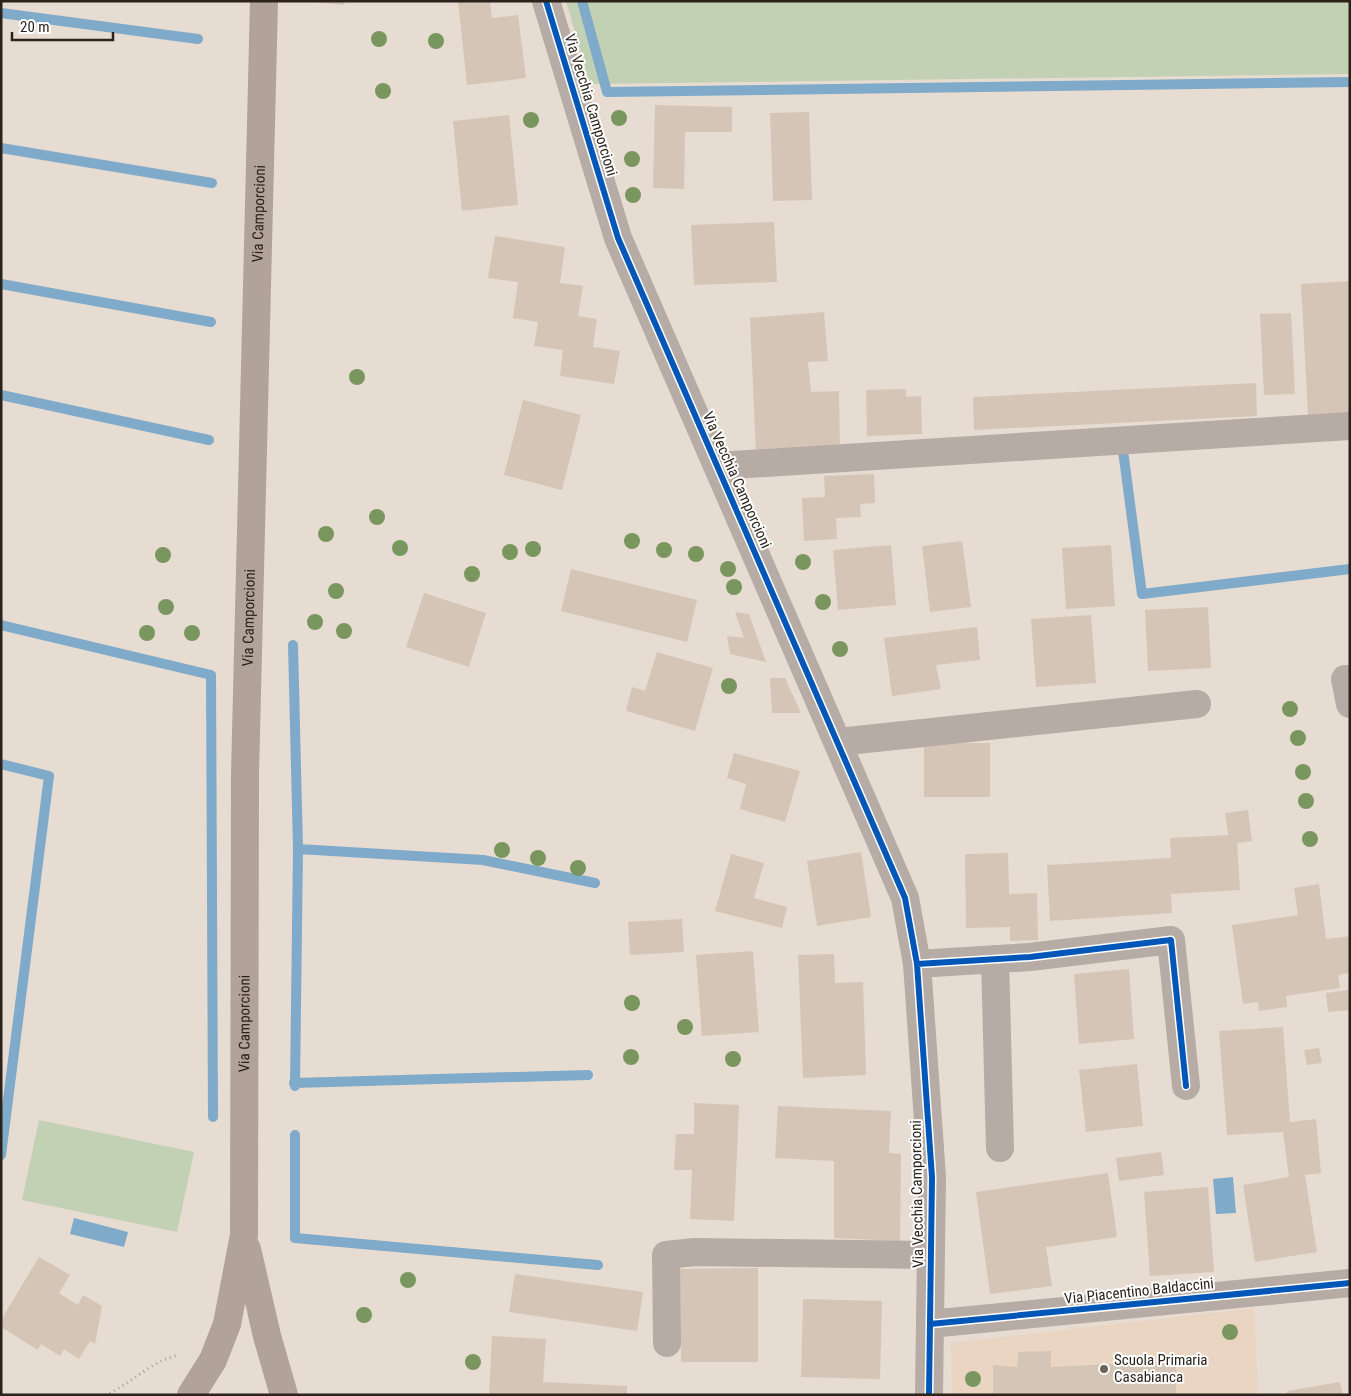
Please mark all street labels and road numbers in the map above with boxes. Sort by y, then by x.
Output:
street label: Via Vecchia Camporcioni [561,32,621,178]
street label: Via Camporcioni [249,165,269,263]
street label: Via Vecchia Camporcioni [699,409,775,551]
street label: Via Camporcioni [239,569,259,667]
street label: Via Camporcioni [235,975,254,1072]
street label: Via Vecchia Camporcioni [907,1120,927,1268]
street label: Via Piacentino Baldaccini [1063,1274,1215,1308]

